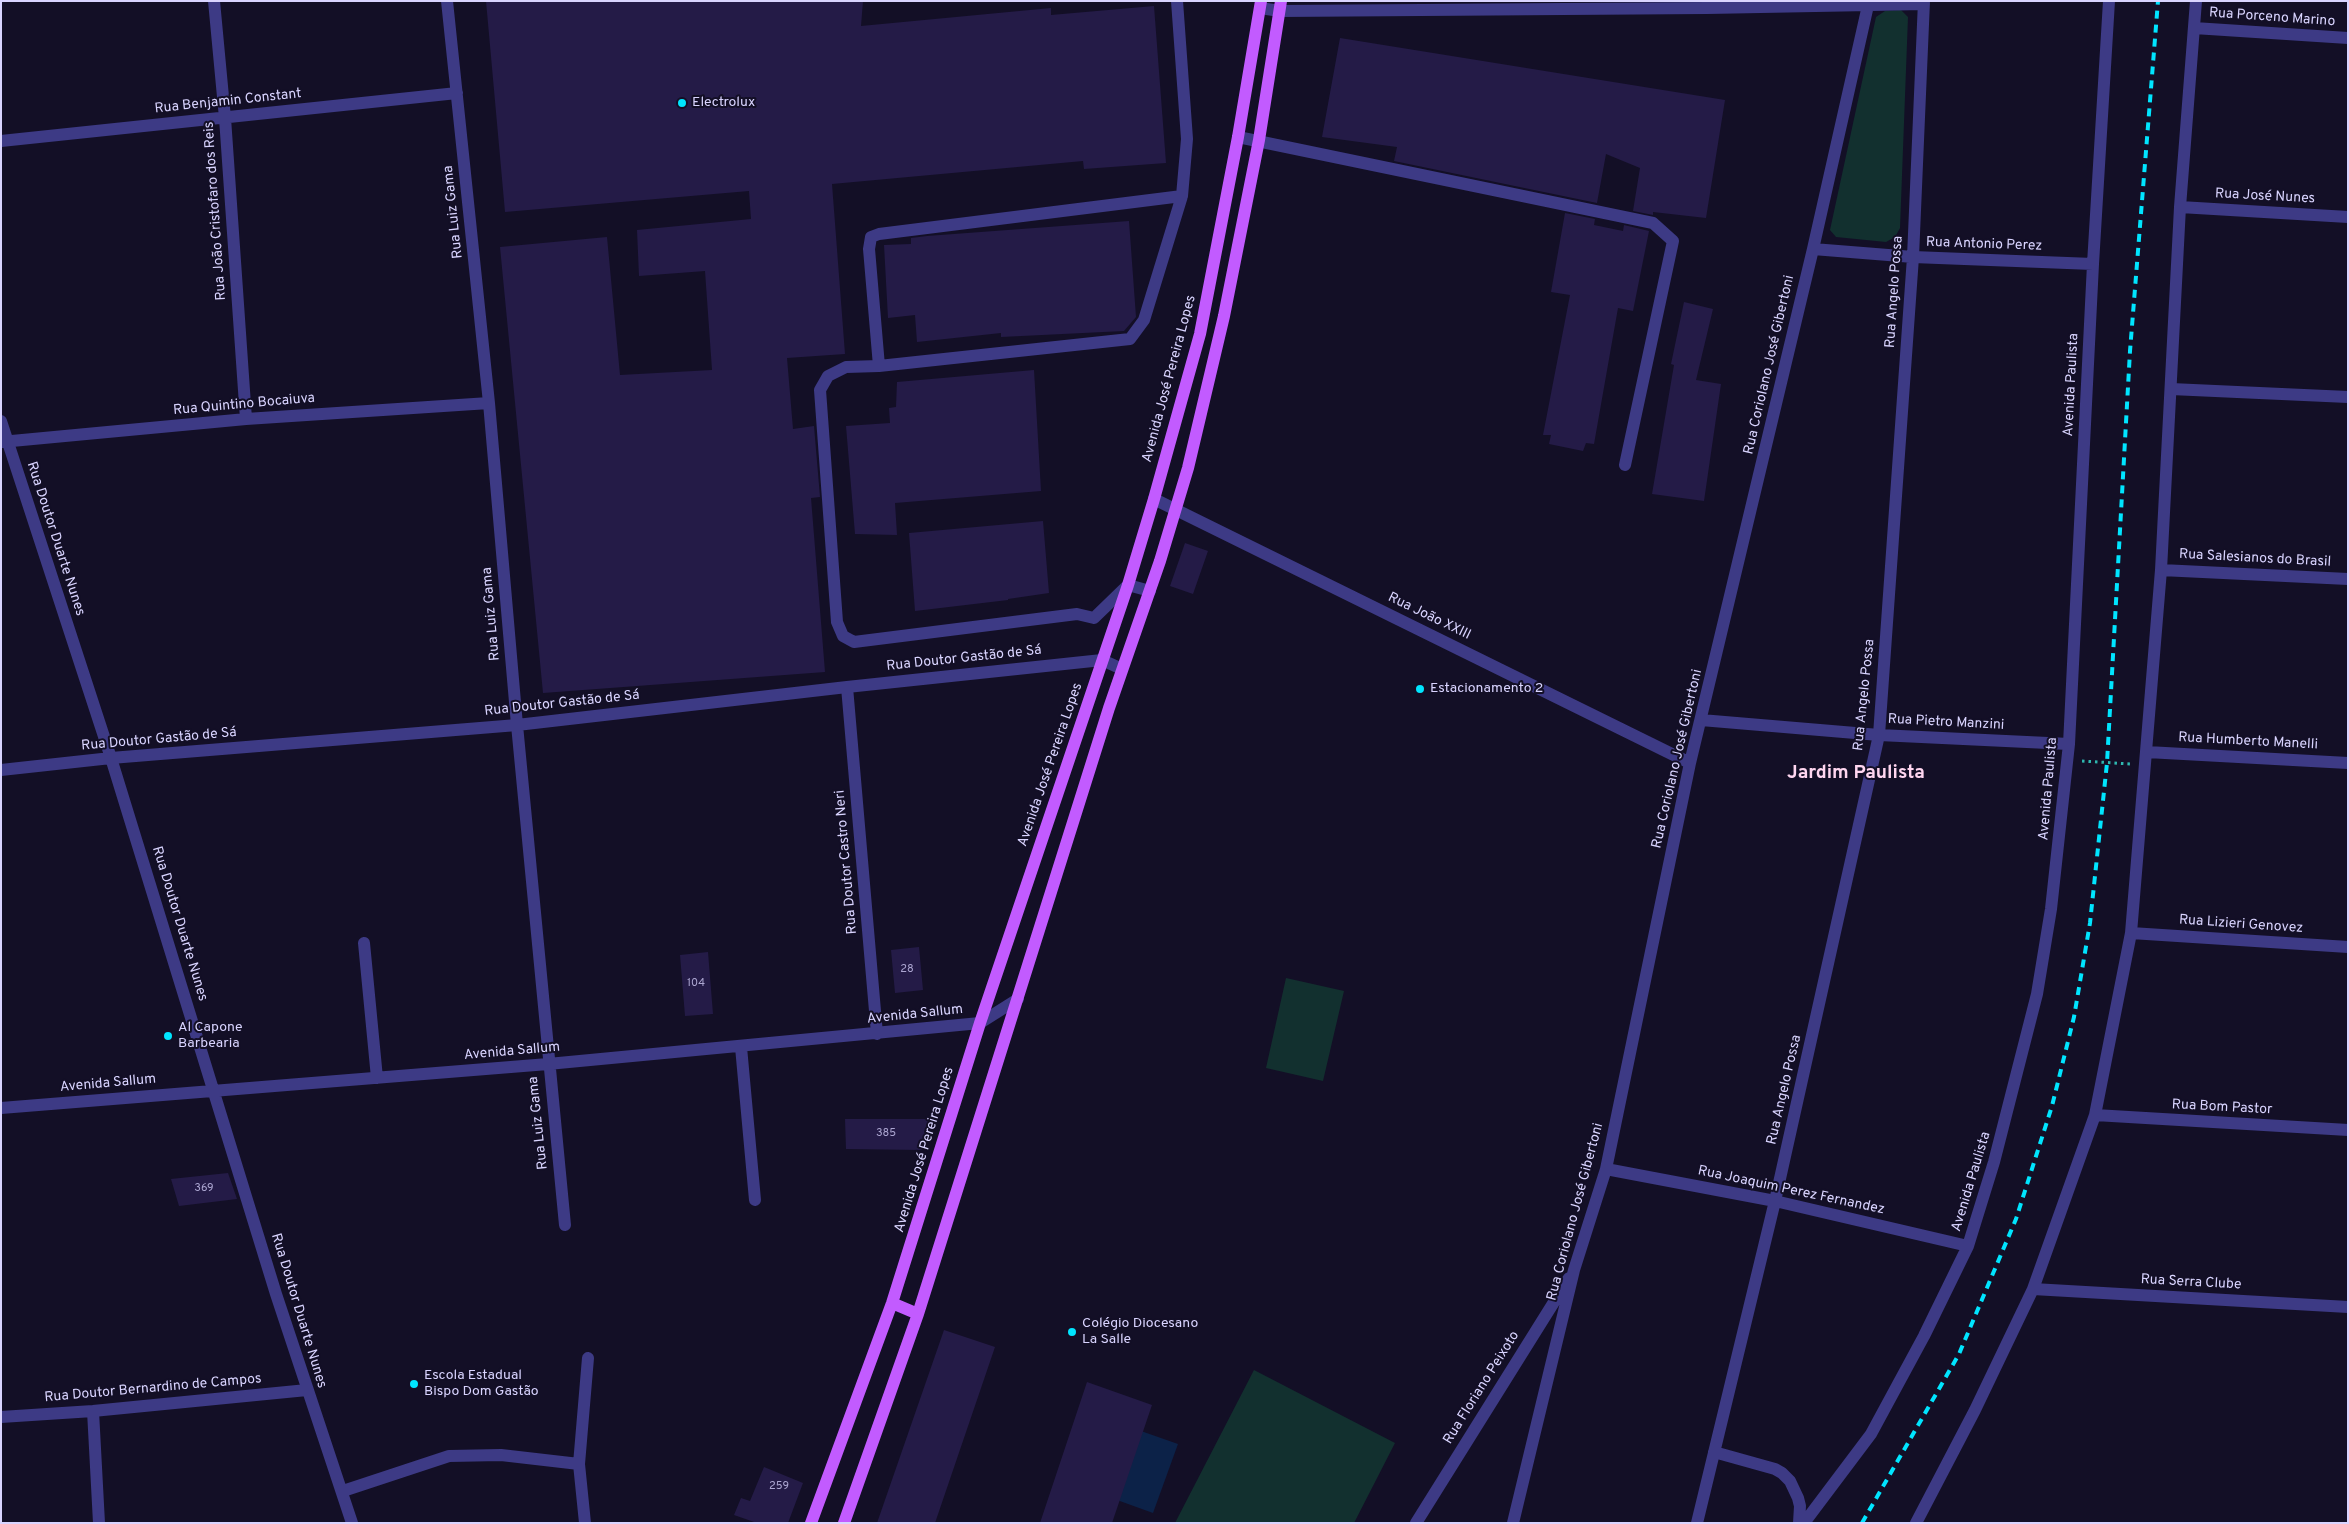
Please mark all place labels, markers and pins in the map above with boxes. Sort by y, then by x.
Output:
place label: Electrolux [692,95,755,111]
marker: Electrolux [676,97,688,109]
place label: Estacionamento 2 [1430,681,1543,697]
marker: Estacionamento 2 [1414,683,1426,695]
place label: Al Capone Barbearia [178,1020,243,1052]
marker: Al Capone Barbearia [162,1030,174,1042]
place label: Colégio Diocesano La Salle [1082,1316,1198,1348]
marker: Colégio Diocesano La Salle [1066,1326,1078,1338]
place label: Escola Estadual Bispo Dom Gastão [424,1368,539,1400]
marker: Escola Estadual Bispo Dom Gastão [408,1378,420,1390]

